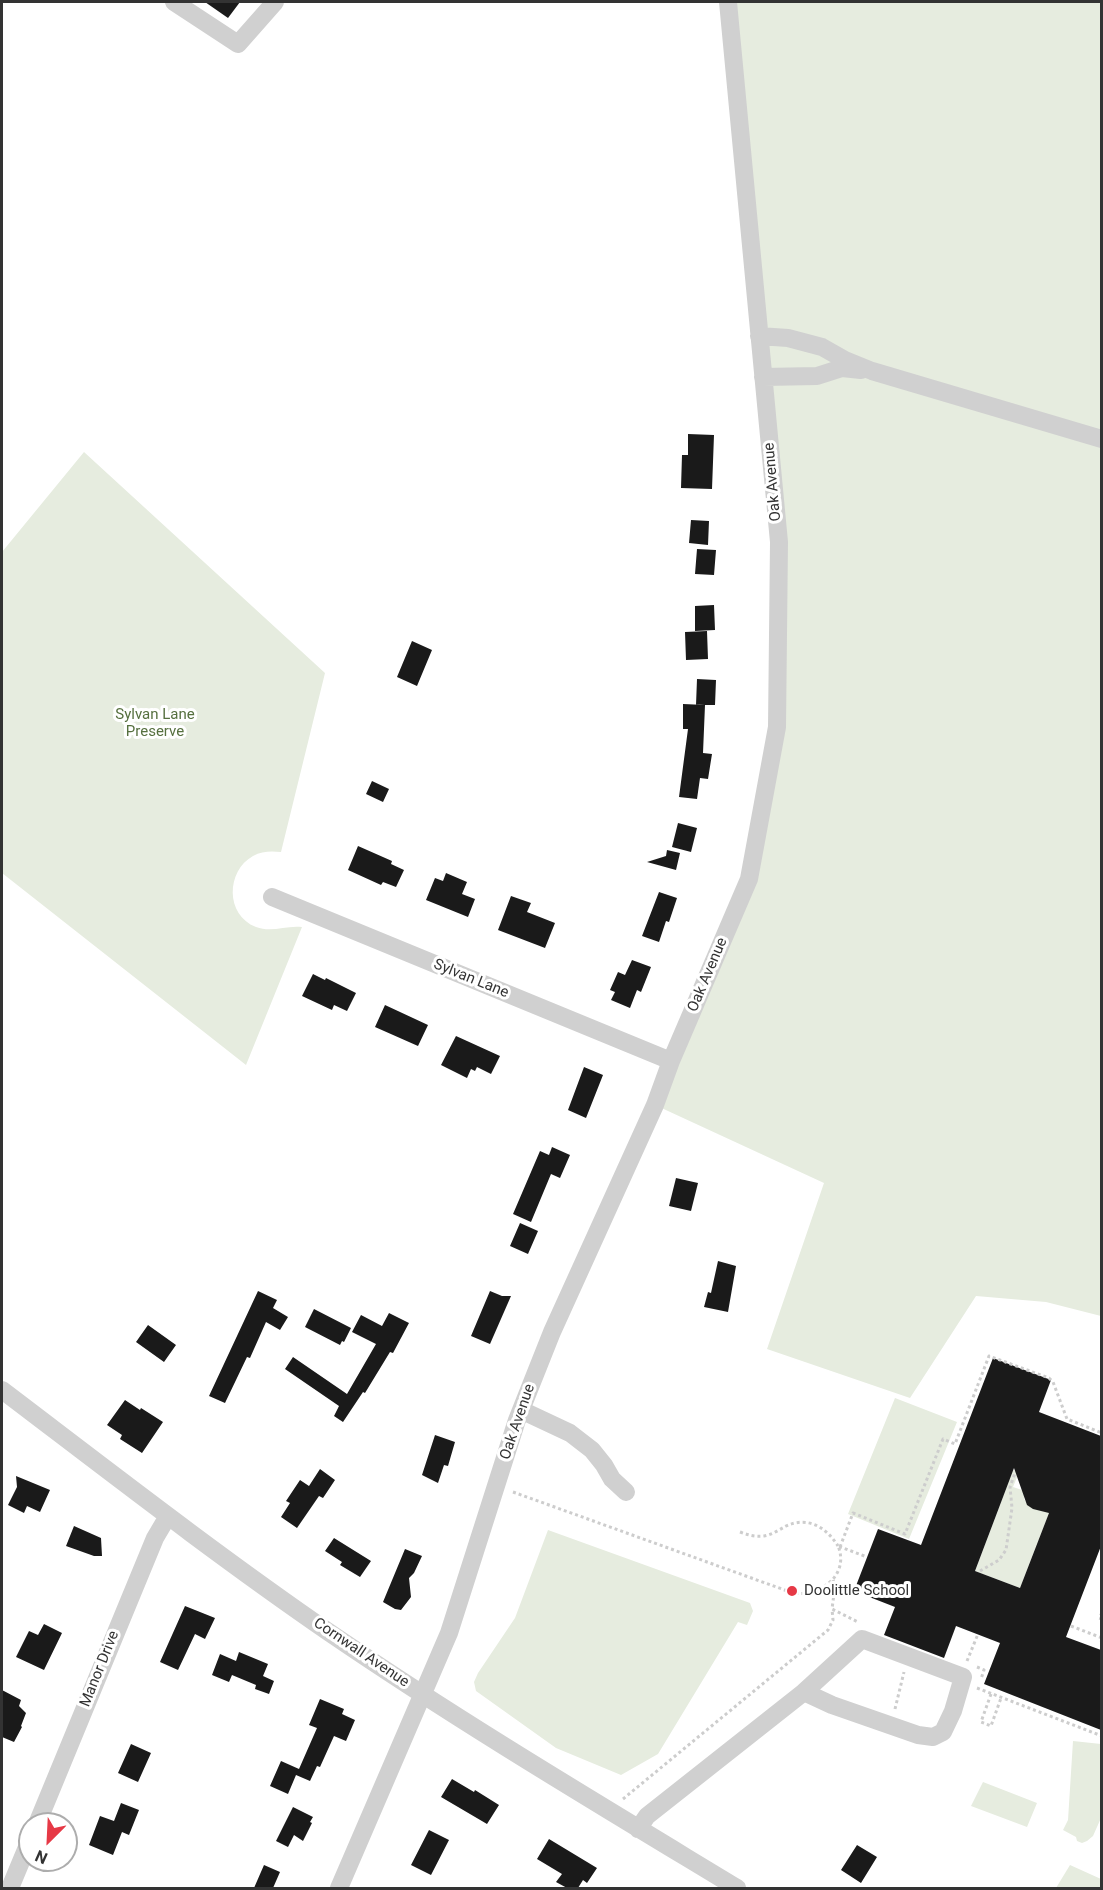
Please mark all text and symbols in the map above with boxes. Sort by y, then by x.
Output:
street label: Oak Avenue [761,442,785,522]
park label: Sylvan Lane Preserve [115,706,195,741]
street label: Oak Avenue [684,935,732,1015]
street label: Sylvan Lane [431,956,511,1002]
street label: Oak Avenue [497,1382,539,1462]
place label: Doolittle School [804,1582,909,1600]
marker: Doolittle School [785,1584,799,1598]
street label: Cornwall Avenue [310,1614,412,1692]
street label: Manor Drive [77,1628,123,1710]
north arrow [18,1812,78,1872]
text: N [32,1846,50,1868]

